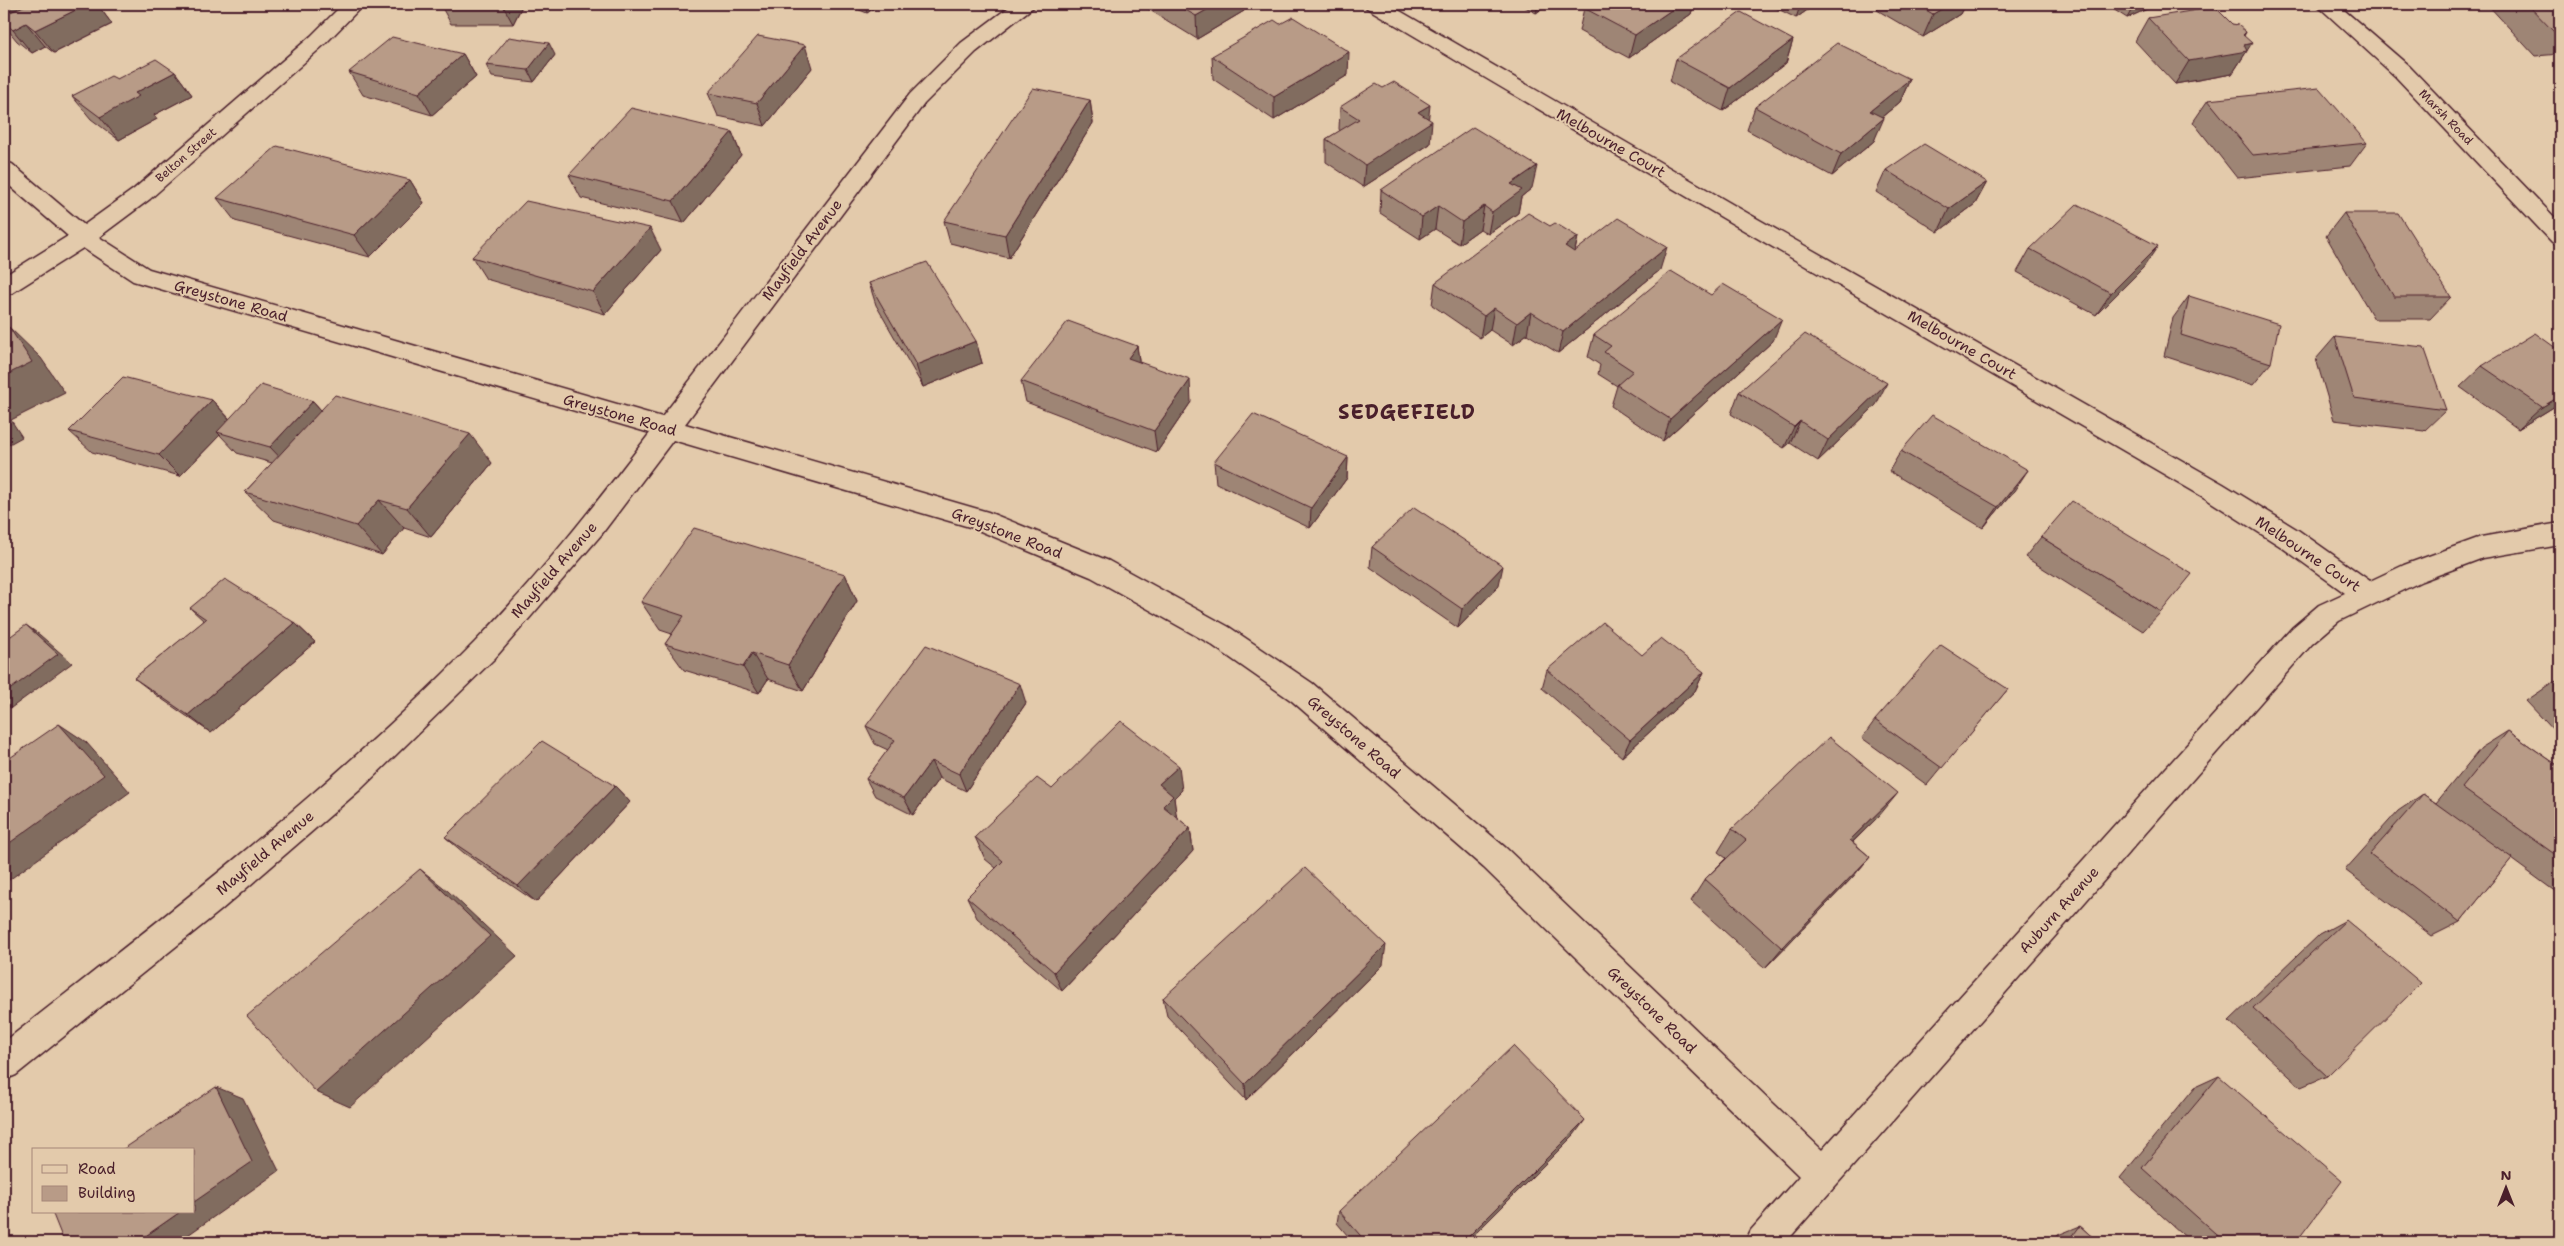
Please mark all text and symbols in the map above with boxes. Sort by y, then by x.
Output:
street label: Marsh Road [2415,86,2477,149]
street label: Melbourne Court [1553,104,1669,182]
street label: Belton Street [152,124,220,186]
street label: Mayfield Avenue [757,195,847,305]
street label: Greystone Road [172,275,290,327]
street label: Melbourne Court [1904,306,2020,384]
street label: Greystone Road [561,389,679,441]
district label: SEDGEFIELD [1338,399,1476,425]
street label: Greystone Road [949,503,1066,563]
street label: Melbourne Court [2252,511,2364,597]
street label: Mayfield Avenue [506,517,602,623]
street label: Greystone Road [1303,691,1405,783]
street label: Mayfield Avenue [212,806,318,900]
street label: Auburn Avenue [2015,862,2103,958]
street label: Greystone Road [1603,962,1701,1058]
legend [32,1148,195,1214]
text: Road [78,1159,116,1179]
north arrow [2482,1164,2532,1214]
text: N [2500,1166,2512,1184]
text: Building [78,1183,135,1203]

